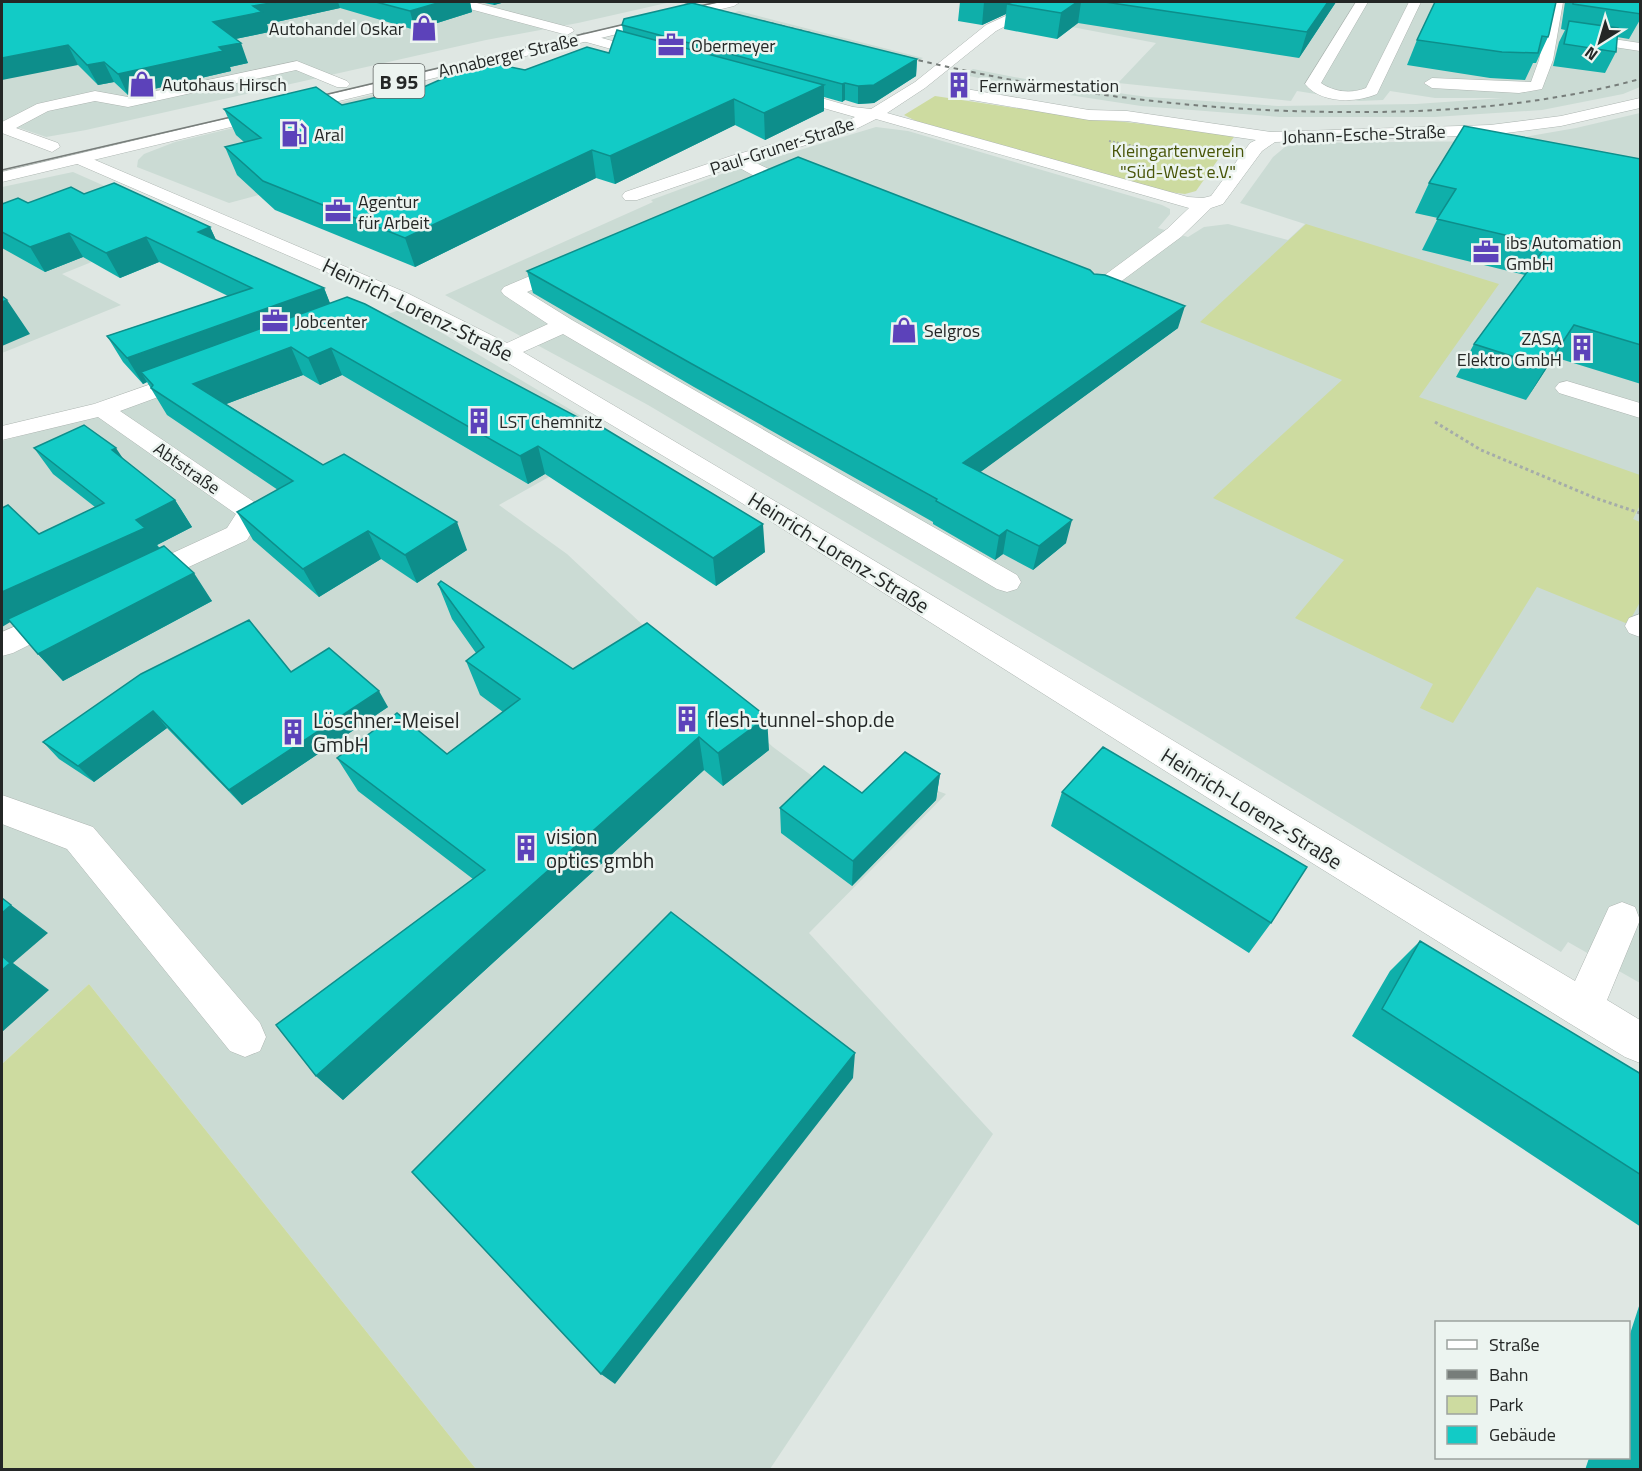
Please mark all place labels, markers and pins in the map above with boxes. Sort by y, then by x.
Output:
shop icon: Autohandel Oskar [409,13,439,43]
place label: Autohandel Oskar [269,15,404,42]
office icon: Obermeyer [656,30,686,60]
place label: Obermeyer [691,32,776,59]
shop icon: Autohaus Hirsch [127,69,157,99]
building icon: Fernwärmestation [944,70,974,100]
place label: Autohaus Hirsch [162,71,287,98]
place label: Fernwärmestation [979,72,1119,99]
fuel station icon: Aral [279,119,309,149]
place label: Aral [314,121,344,148]
place label: Agentur für Arbeit [358,188,430,236]
office icon: Agentur für Arbeit [323,196,353,226]
place label: ibs Automation GmbH [1506,229,1621,277]
office icon: ibs Automation GmbH [1471,237,1501,267]
office icon: Jobcenter [260,306,290,336]
place label: Jobcenter [295,308,367,335]
shop icon: Selgros [889,315,919,345]
place label: Selgros [924,317,980,344]
place label: ZASA Elektro GmbH [1457,325,1562,373]
building icon: ZASA Elektro GmbH [1567,333,1597,363]
building icon: LST Chemnitz [464,406,494,436]
place label: LST Chemnitz [499,408,603,435]
place label: flesh-tunnel-shop.de [707,703,895,735]
place label: Löschner-Meisel GmbH [313,704,460,760]
building icon: flesh-tunnel-shop.de [672,704,702,734]
building icon: Löschner-Meisel GmbH [278,717,308,747]
place label: vision optics gmbh [546,820,654,876]
building icon: vision optics gmbh [511,833,541,863]

